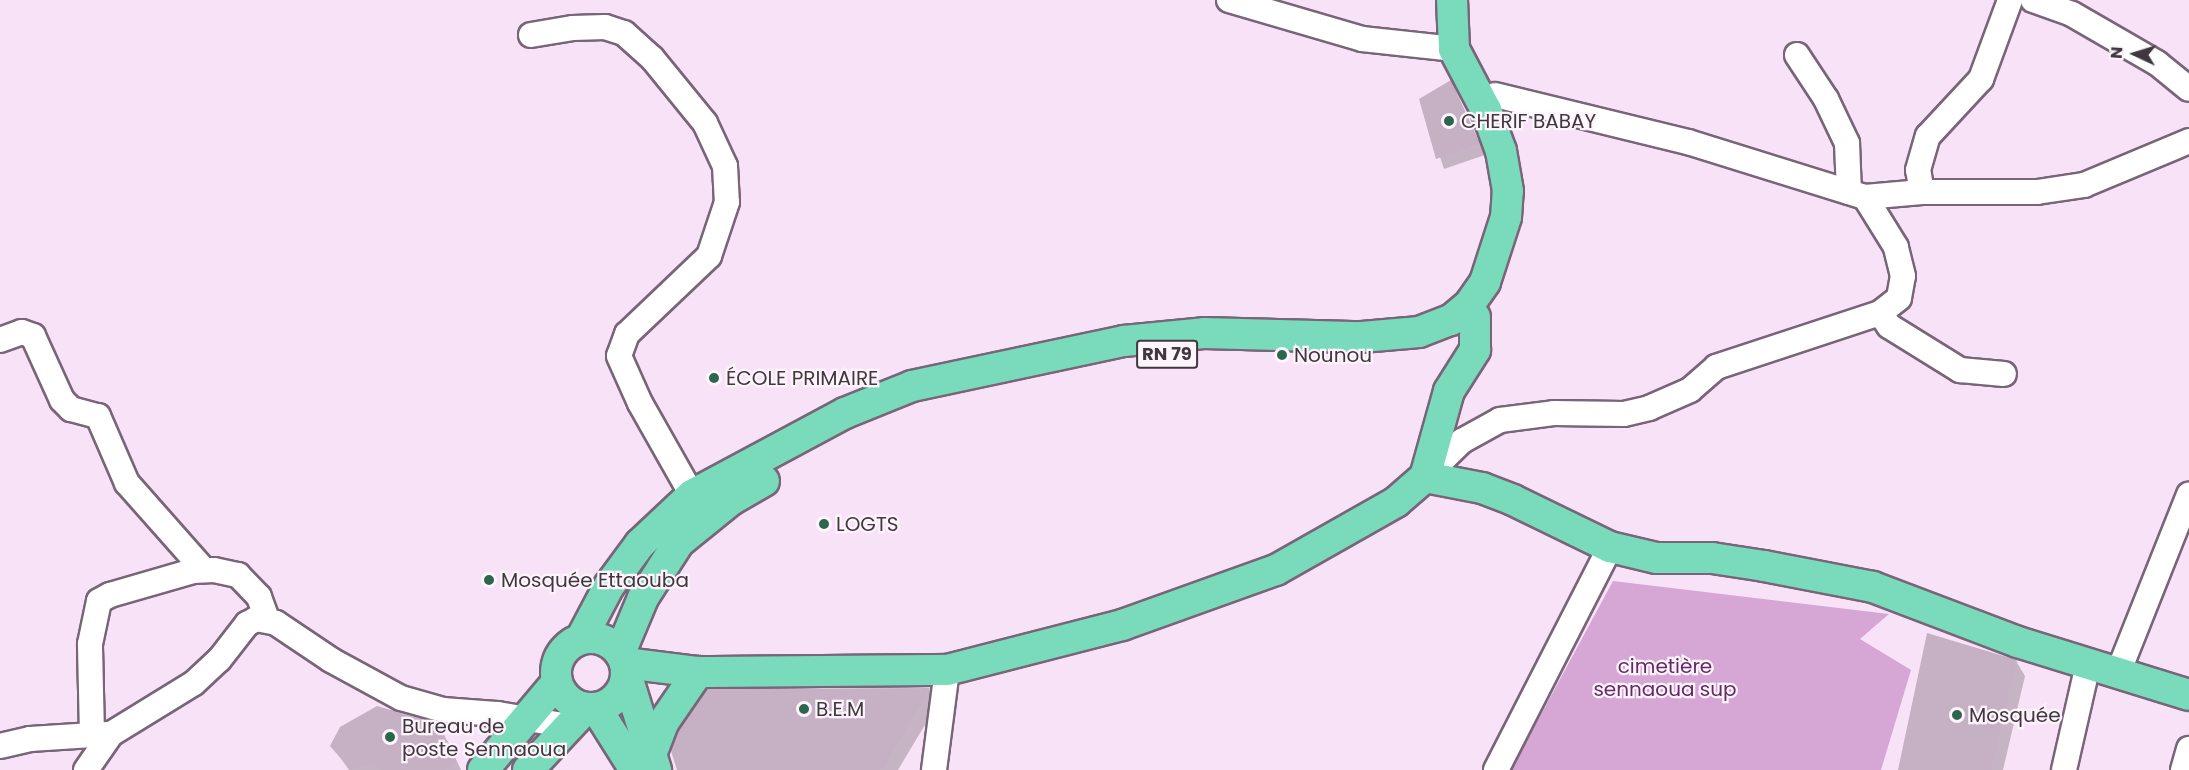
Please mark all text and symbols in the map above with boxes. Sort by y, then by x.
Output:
north arrow [2105,24,2165,84]
text: N [2105,46,2128,60]
place label: CHERIF BABAY [1461,109,1596,133]
marker: CHERIF BABAY [1442,114,1456,128]
road number: RN 79 [1136,339,1198,369]
place label: Nounou [1294,343,1372,367]
marker: Nounou [1275,348,1289,362]
place label: ÉCOLE PRIMAIRE [726,366,878,390]
marker: ÉCOLE PRIMAIRE [707,371,721,385]
place label: LOGTS [836,512,898,536]
marker: LOGTS [817,517,831,531]
place label: Mosquée Ettaouba [501,568,689,592]
marker: Mosquée Ettaouba [482,573,496,587]
park label: cimetière sennaoua sup [1593,655,1737,702]
place label: B.E.M [816,697,864,721]
marker: B.E.M [797,702,811,716]
place label: Mosquée [1969,703,2061,727]
marker: Mosquée [1950,708,1964,722]
place label: Bureau de poste Sennaoua [402,714,566,761]
marker: Bureau de poste Sennaoua [383,730,397,744]

